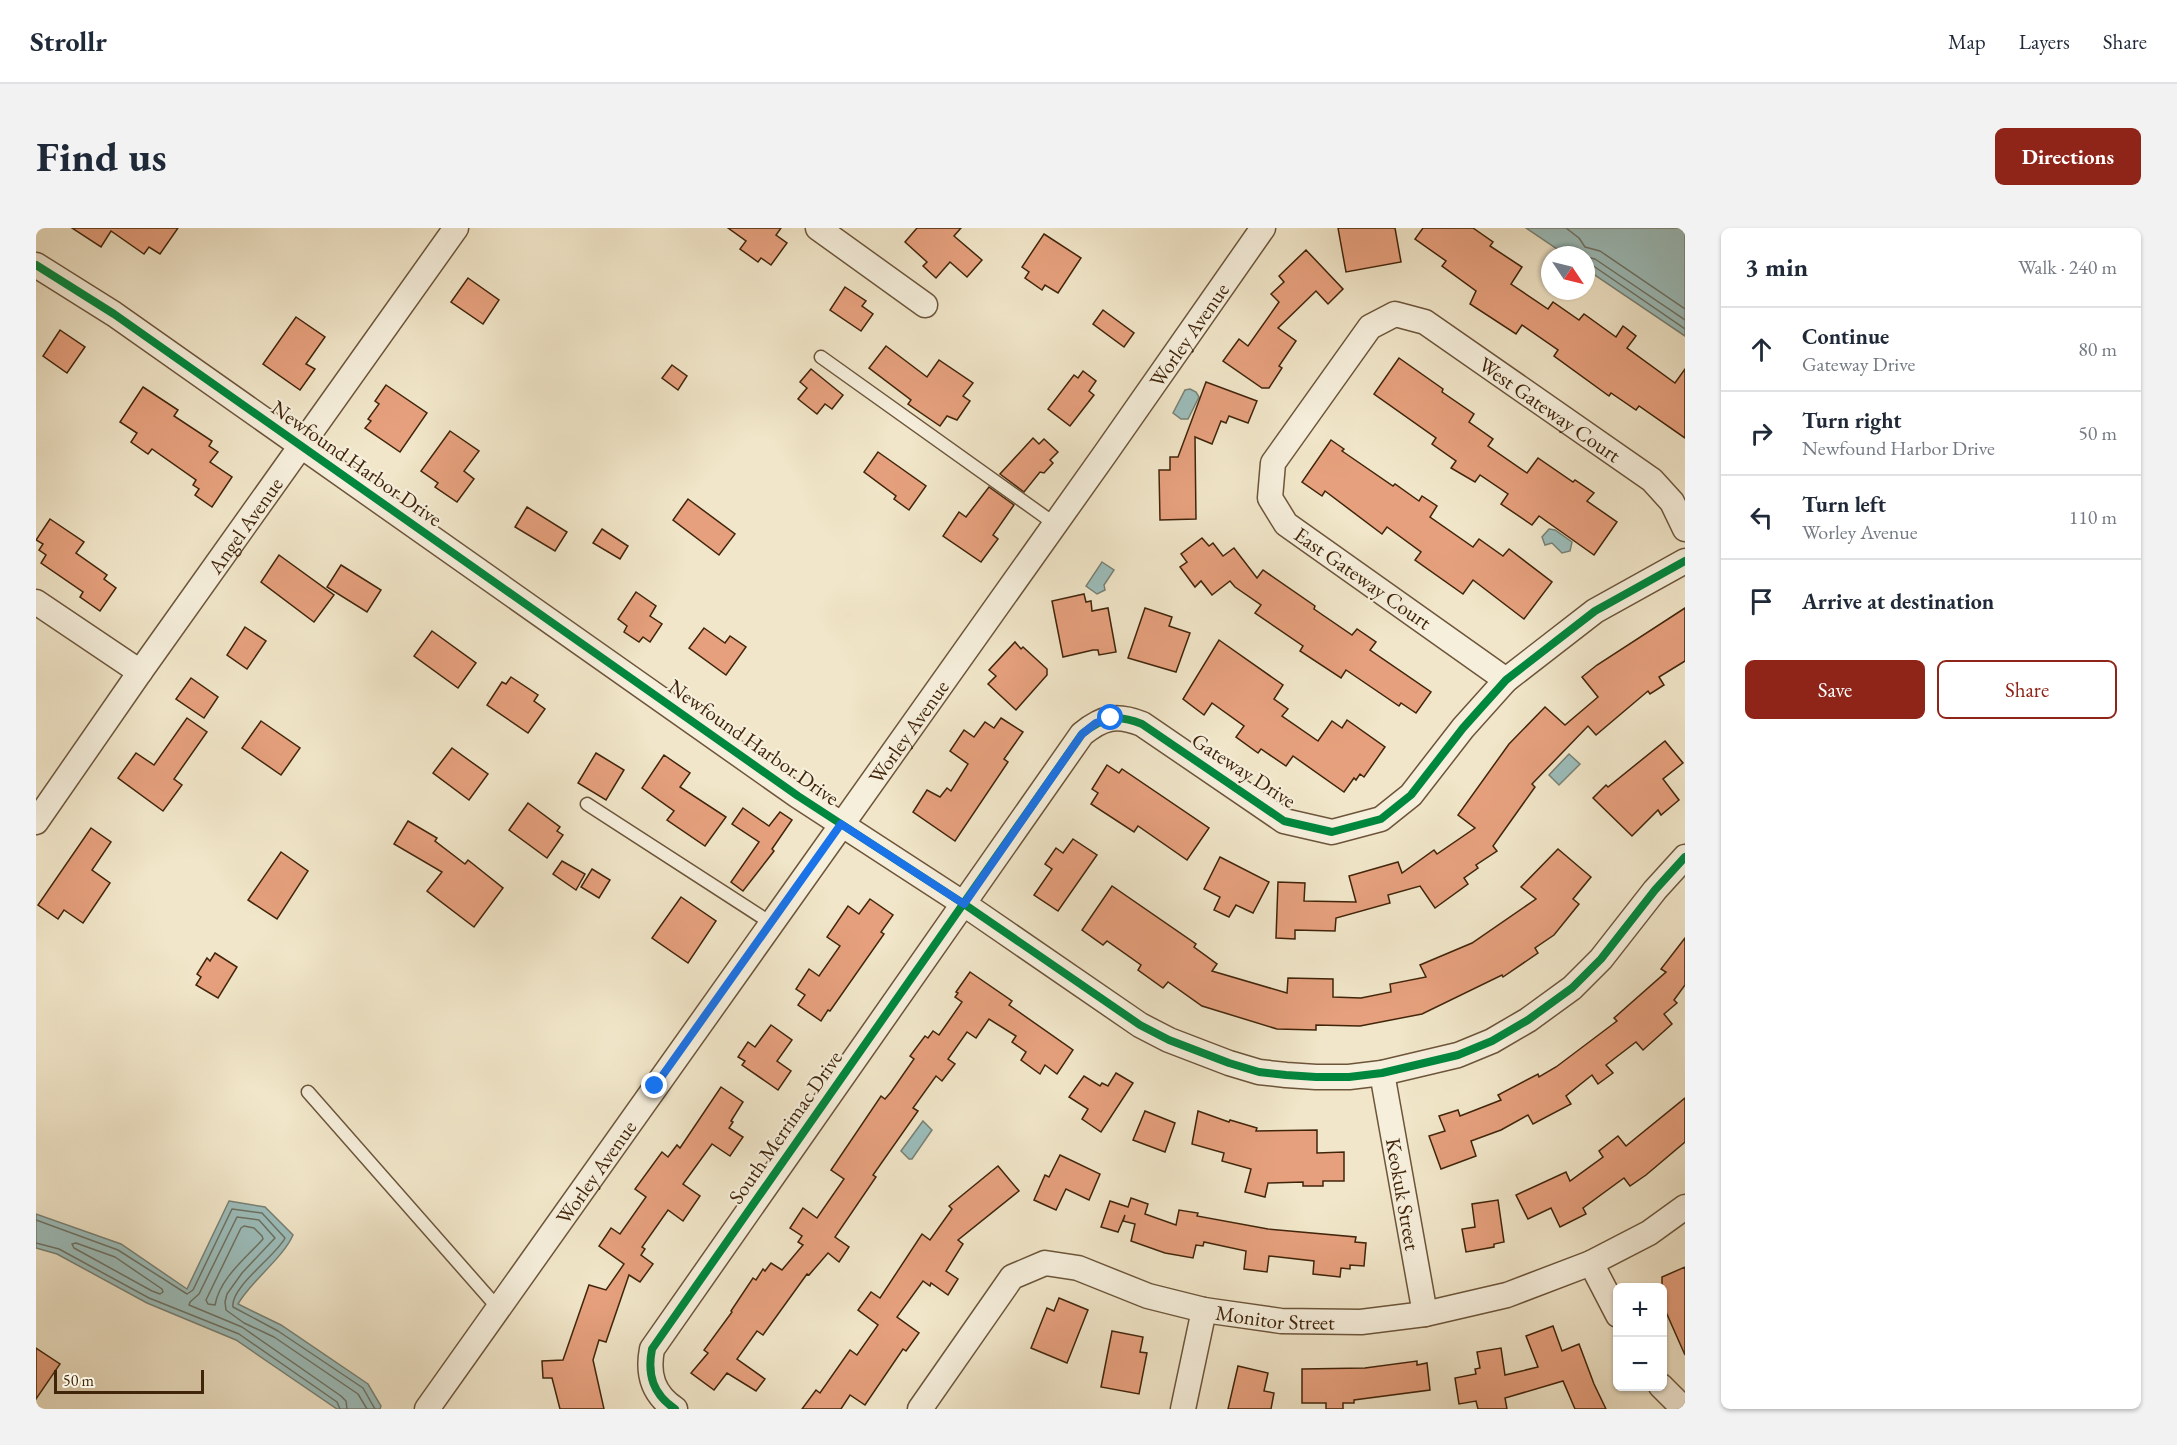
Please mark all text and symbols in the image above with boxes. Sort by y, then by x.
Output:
text: Strollr [30,23,107,59]
text: Map [1948,28,1986,55]
text: Layers [2019,28,2070,55]
text: Share [2103,28,2147,55]
button: Directions [1995,128,2141,185]
text: Find us [36,129,167,184]
north arrow [1541,246,1595,300]
text: 3 min [1745,250,1808,284]
text: Walk · 240 m [2018,254,2117,280]
street label: Worley Avenue [1143,277,1234,392]
text: Continue [1802,322,1889,351]
icon: ahead [1745,333,1778,366]
text: 80 m [2078,336,2117,362]
street label: West Gateway Court [1474,350,1627,468]
text: Gateway Drive [1802,351,1915,377]
street label: Newfound Harbor Drive [266,394,448,532]
text: Turn right [1802,406,1901,435]
icon: right [1745,417,1778,450]
text: 50 m [2078,420,2117,446]
text: Newfound Harbor Drive [1802,435,1995,461]
street label: Angel Avenue [200,471,288,579]
text: Turn left [1802,490,1886,519]
icon: left [1745,501,1778,534]
text: 110 m [2069,504,2117,530]
text: Worley Avenue [1802,519,1918,545]
street label: East Gateway Court [1289,521,1437,636]
icon: arrive [1745,585,1778,618]
text: Arrive at destination [1802,587,1994,616]
button: Save [1745,660,1925,719]
button: Share [1937,660,2117,719]
street label: Newfound Harbor Drive [663,673,845,811]
street label: Worley Avenue [862,674,954,789]
route start [1097,704,1123,730]
street label: Gateway Drive [1187,726,1301,814]
street label: South Merrimac Drive [722,1045,848,1209]
route end [641,1072,667,1098]
street label: Worley Avenue [549,1114,642,1229]
street label: Keokuk Street [1380,1136,1427,1253]
map controls [1613,1283,1667,1391]
button: + [1613,1283,1667,1337]
street label: Monitor Street [1214,1298,1335,1335]
button: − [1613,1337,1667,1391]
scale bar [54,1367,204,1394]
text: 50 m [63,1370,94,1391]

